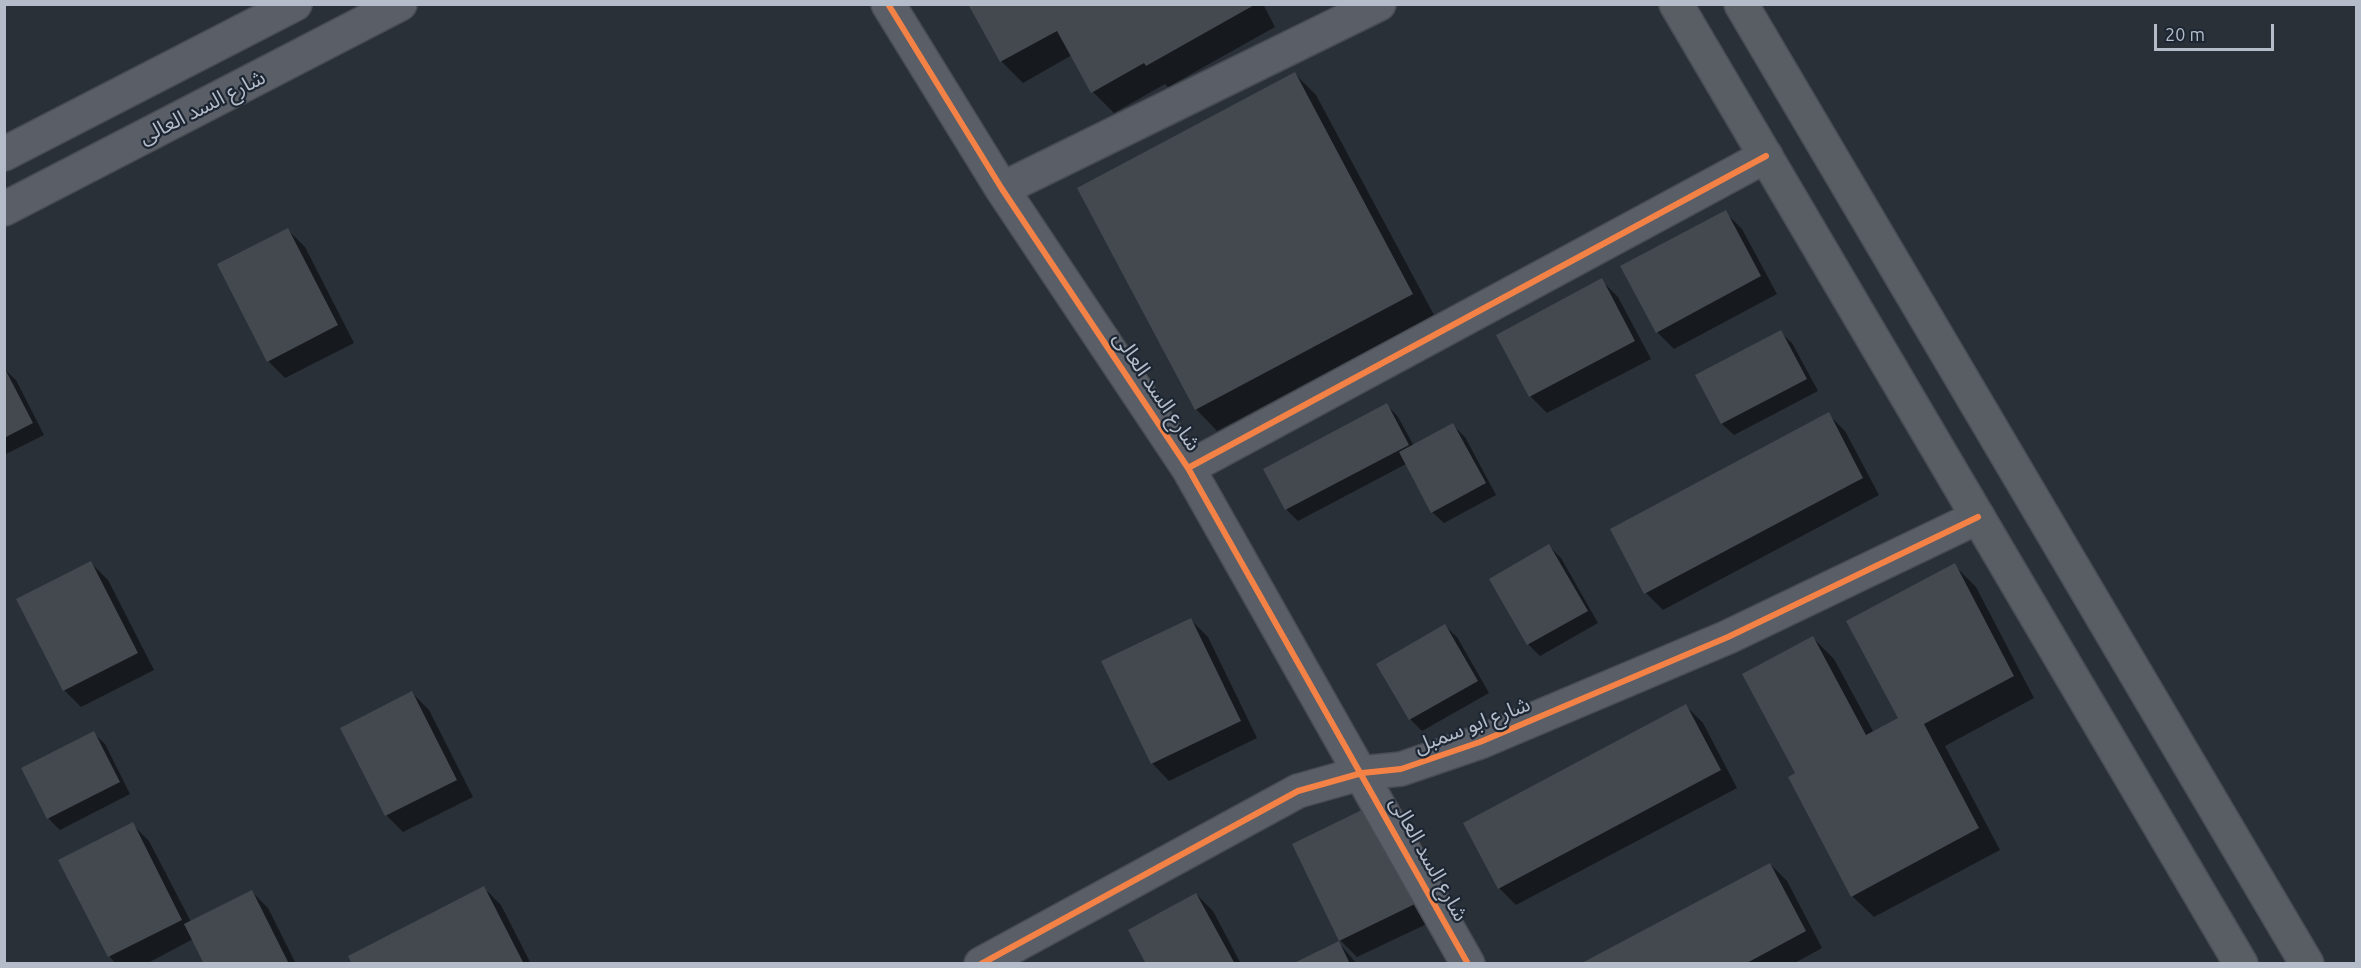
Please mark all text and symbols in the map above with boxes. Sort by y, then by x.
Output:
scale bar [2157,12,2277,50]
text: 20 m [2165,24,2205,44]
street label: شارع السد العالى [135,64,269,150]
street label: شارع السد العالى [1108,327,1206,455]
street label: شارع ابو سمبل [1410,691,1534,759]
street label: شارع السد العالى [1384,792,1474,926]

